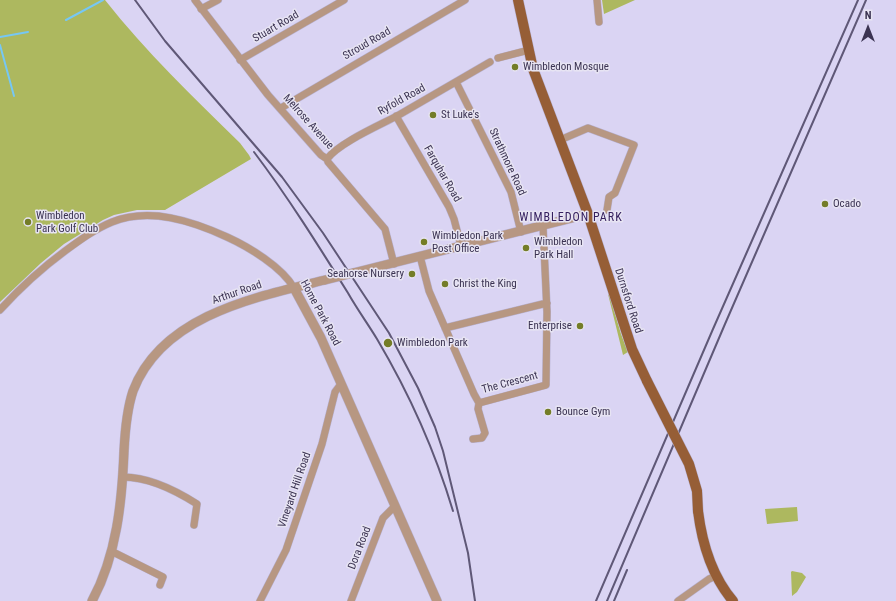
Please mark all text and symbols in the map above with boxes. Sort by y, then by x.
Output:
north arrow [848,8,888,48]
street label: Stuart Road [251,9,301,45]
text: N [865,9,871,22]
street label: Stroud Road [341,25,393,63]
place label: Wimbledon Mosque [523,60,609,74]
marker: Wimbledon Mosque [510,62,520,72]
street label: Ryfold Road [376,82,428,118]
street label: Melrose Avenue [280,92,336,152]
place label: St Luke's [441,108,479,122]
marker: St Luke's [428,110,438,120]
street label: Strathmore Road [486,126,528,198]
street label: Farquhar Road [421,143,463,205]
place label: Ocado [833,197,861,211]
marker: Ocado [820,199,830,209]
place label: Wimbledon Park Golf Club [36,209,98,235]
district label: WIMBLEDON PARK [519,211,623,225]
marker: Wimbledon Park Golf Club [23,217,33,227]
place label: Wimbledon Park Post Office [432,229,503,255]
place label: Wimbledon Park Hall [534,235,583,261]
marker: Wimbledon Park Post Office [419,237,429,247]
marker: Wimbledon Park Hall [521,243,531,253]
place label: Seahorse Nursery [327,267,404,281]
street label: Durnsford Road [611,267,645,335]
marker: Seahorse Nursery [407,269,417,279]
place label: Christ the King [453,277,517,291]
street label: Arthur Road [210,278,264,308]
street label: Home Park Road [297,278,343,348]
marker: Christ the King [440,279,450,289]
place label: Enterprise [528,319,572,333]
marker: Enterprise [575,321,585,331]
place label: Wimbledon Park [397,336,468,350]
marker: Wimbledon Park [382,337,394,349]
street label: The Crescent [481,369,539,397]
place label: Bounce Gym [556,405,610,419]
marker: Bounce Gym [543,407,553,417]
street label: Vineyard Hill Road [276,450,314,530]
street label: Dora Road [346,525,374,571]

